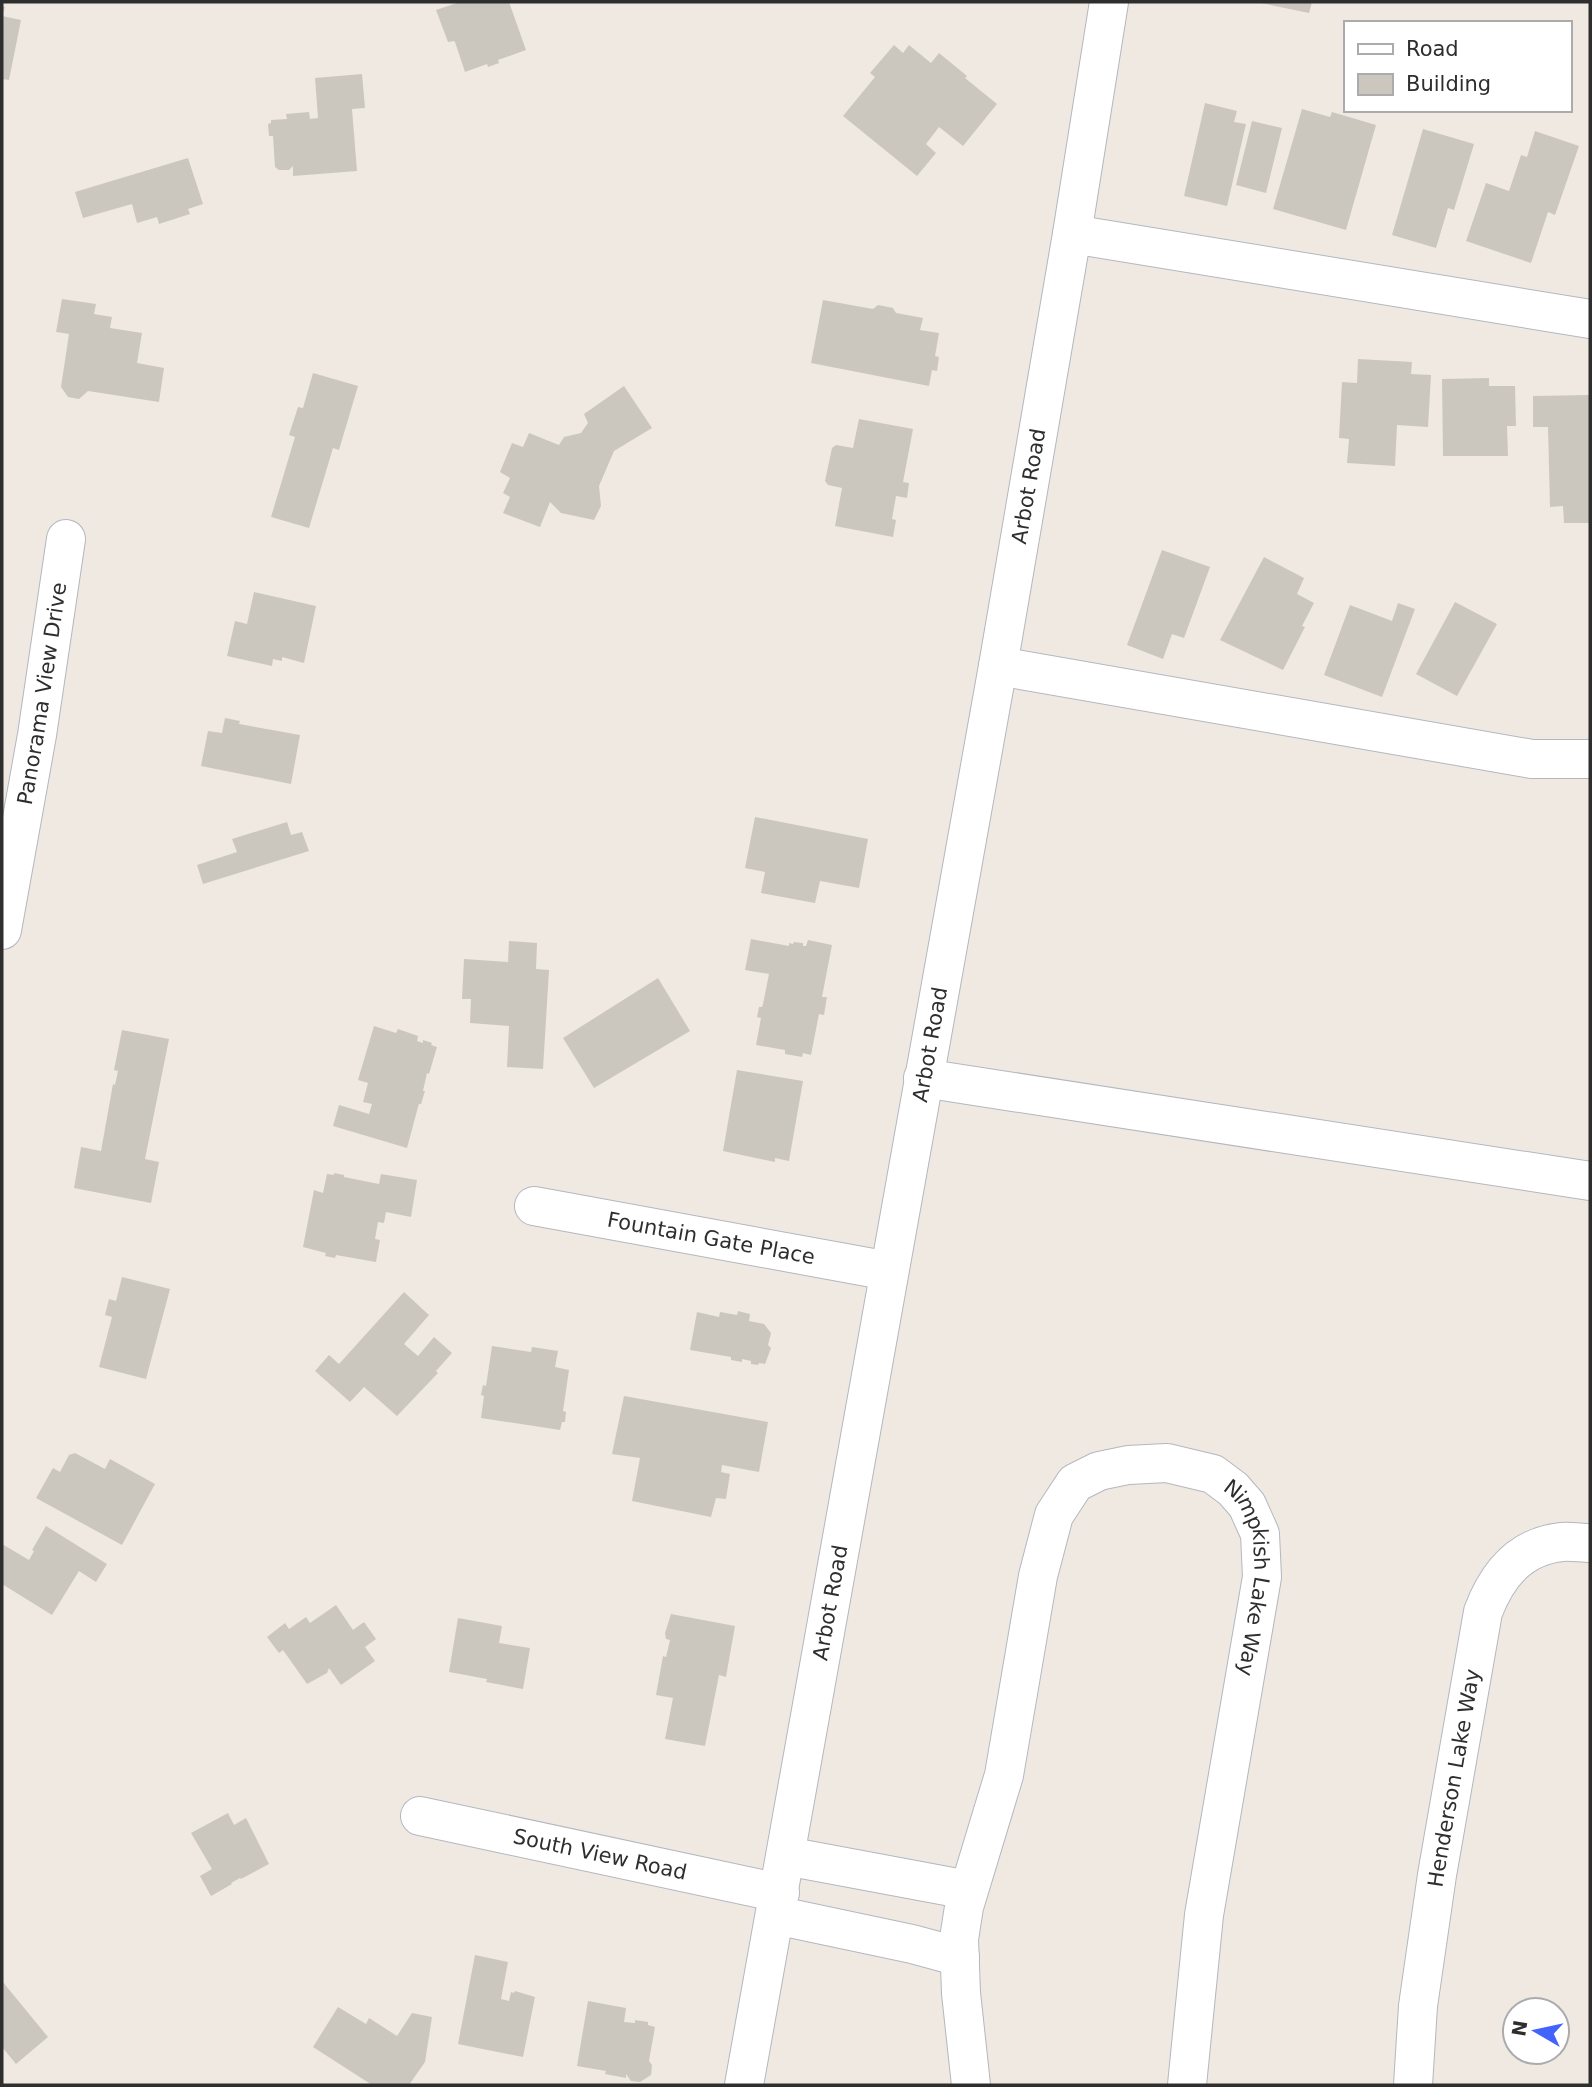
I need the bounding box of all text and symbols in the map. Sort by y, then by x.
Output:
legend [1344,21,1571,112]
text: Road [1406,37,1459,61]
text: Building [1406,72,1491,96]
street label: Arbot Road [1007,427,1050,546]
street label: Panorama View Drive [13,581,71,807]
street label: Arbot Road [908,985,952,1104]
street label: Fountain Gate Place [605,1208,817,1269]
street label: Nimpkish Lake Way [1219,1474,1274,1678]
street label: Arbot Road [808,1543,852,1662]
street label: Henderson Lake Way [1423,1667,1485,1889]
street label: South View Road [511,1824,689,1885]
north arrow [1501,1996,1571,2066]
text: N [1507,2019,1531,2038]

